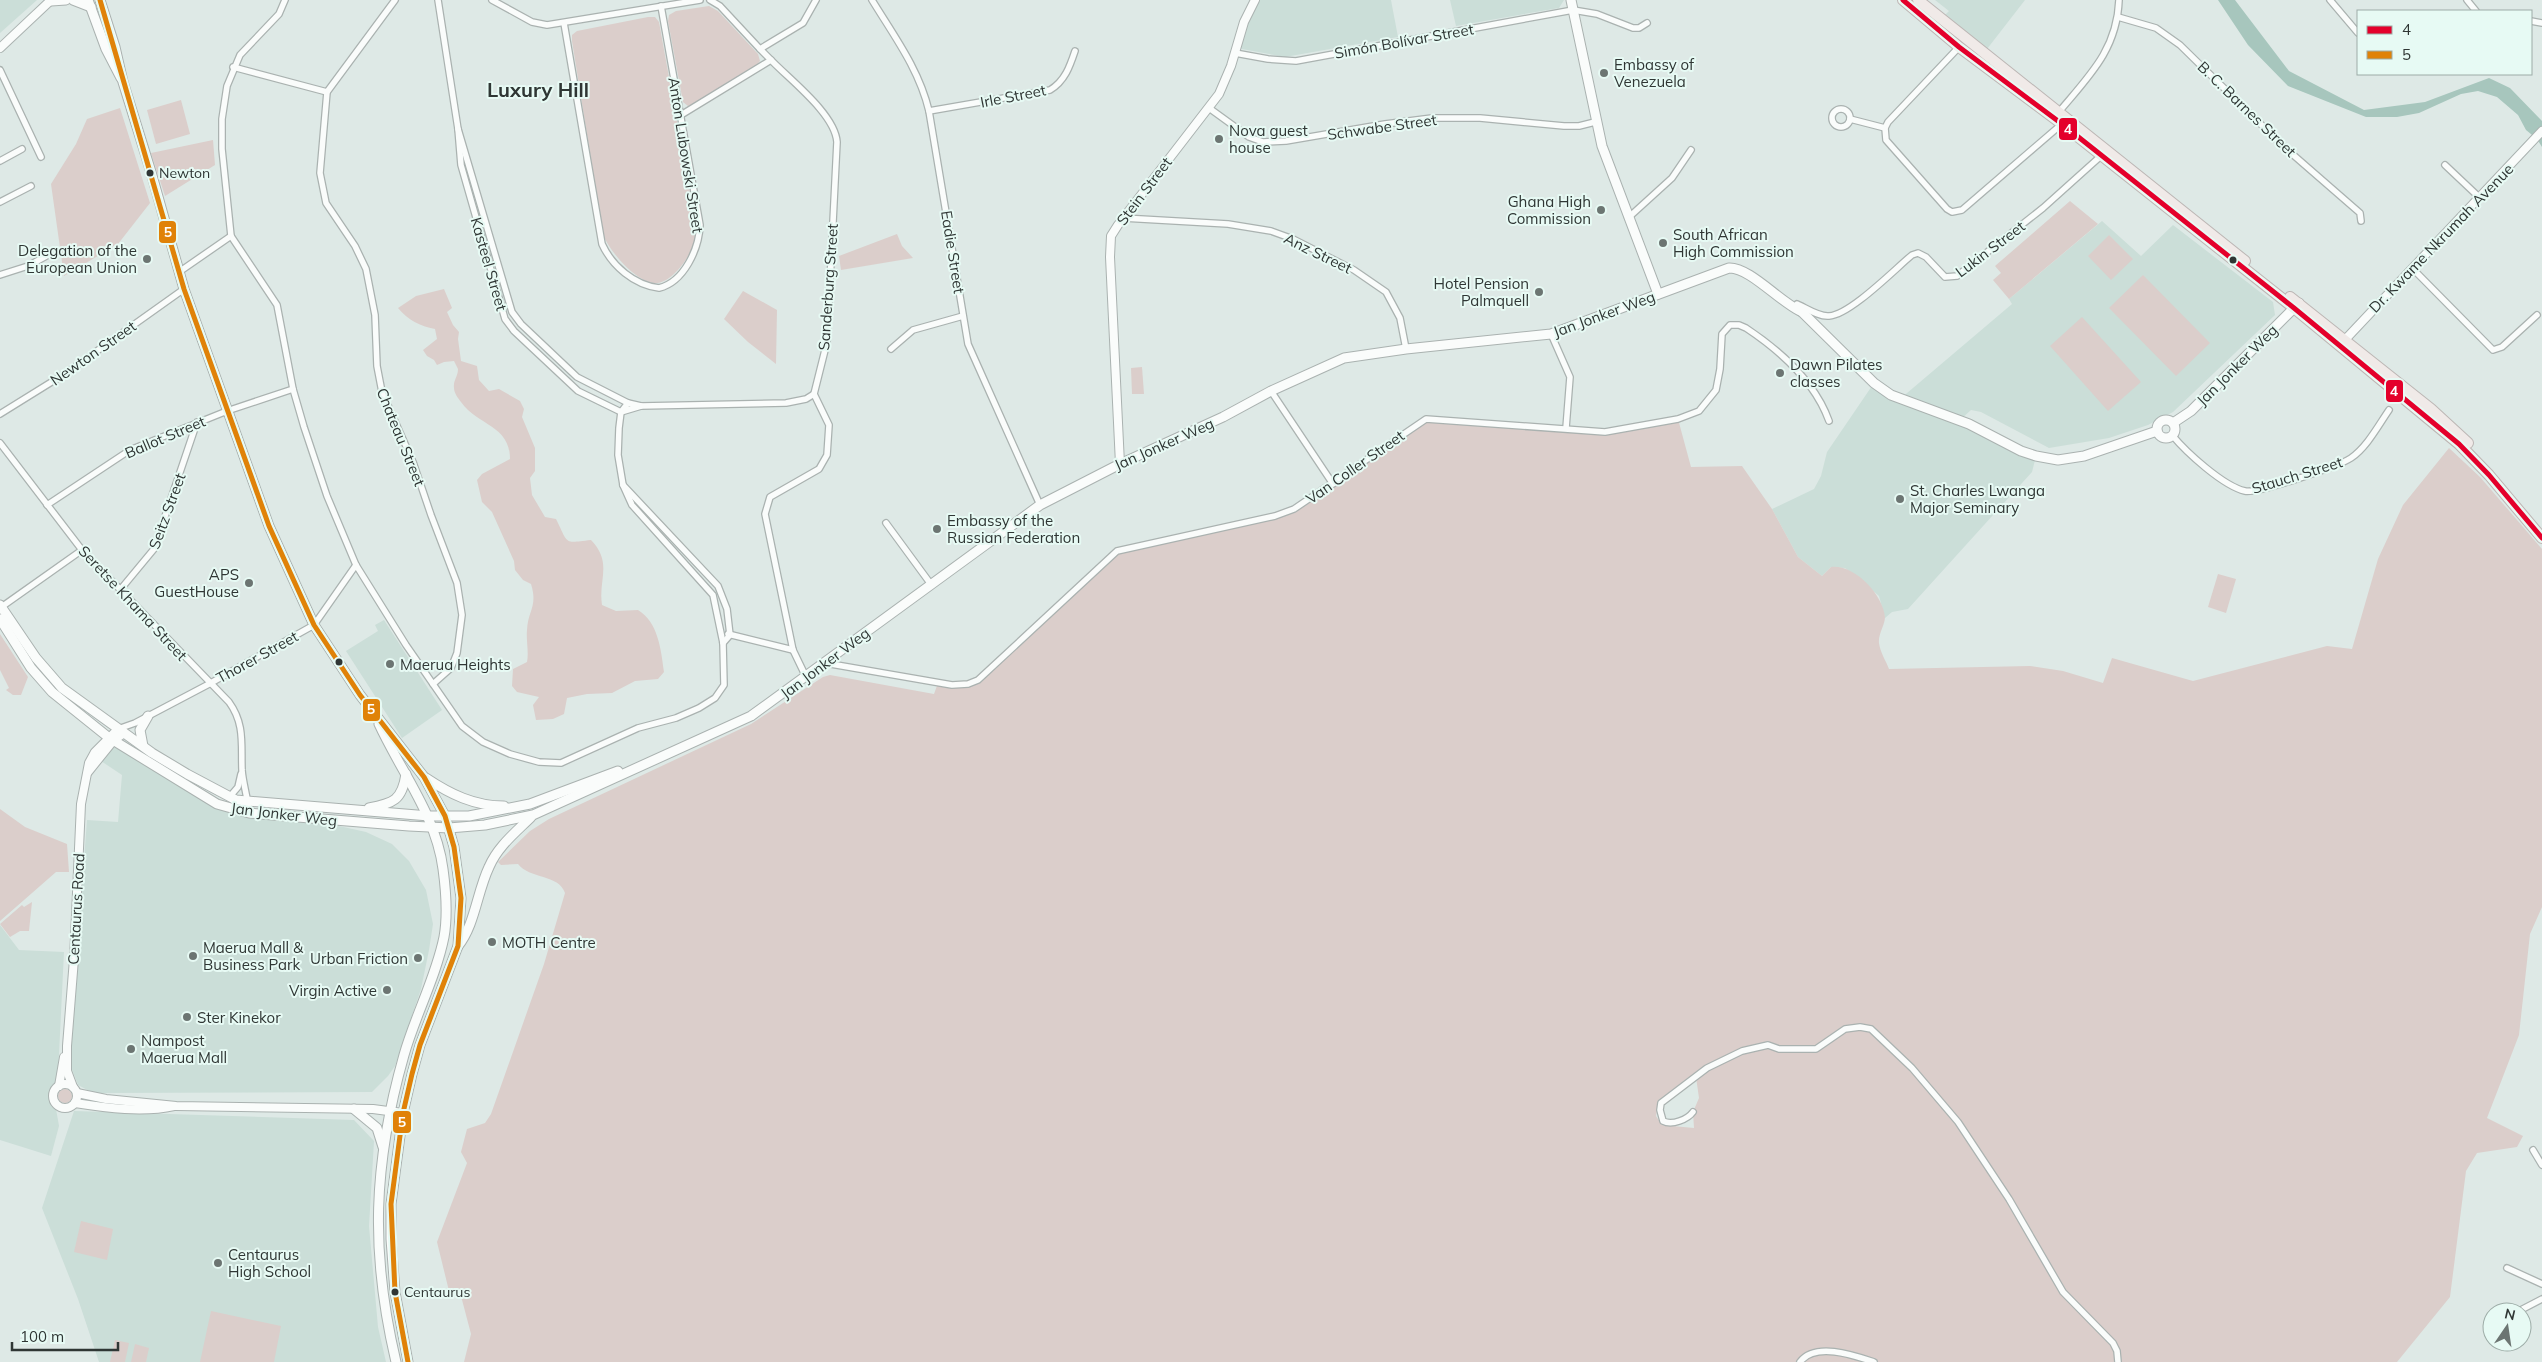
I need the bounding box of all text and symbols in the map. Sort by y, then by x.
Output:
legend [2357,10,2532,75]
street label: Simón Bolívar Street [1333,19,1475,63]
text: 4 [2402,20,2411,39]
text: 5 [2402,45,2411,64]
place label: Embassy of Venezuela [1614,55,1695,91]
street label: B. C. Barnes Street [2194,57,2300,161]
marker: Embassy of Venezuela [1598,67,1610,79]
street label: Anton Lubowski Street [664,76,708,234]
district label: Luxury Hill [487,77,589,102]
street label: Irle Street [979,80,1047,112]
street label: Schwabe Street [1326,110,1438,144]
line badge: 4 [2058,117,2078,141]
text: 4 [2064,120,2073,138]
place label: Nova guest house [1229,121,1308,157]
marker: Nova guest house [1213,133,1225,145]
street label: Stein Street [1112,153,1176,229]
street label: Dr. Kwame Nkrumah Avenue [2365,159,2517,317]
place label: Newton [159,164,210,182]
marker: Newton [145,168,155,178]
place label: Ghana High Commission [1507,192,1591,228]
marker: Ghana High Commission [1595,204,1607,216]
street label: Eadie Street [937,209,969,295]
street label: Kasteel Street [467,215,511,313]
street label: Lukin Street [1951,217,2029,281]
line badge: 5 [158,220,177,244]
text: 5 [164,223,172,241]
street label: Sanderburg Street [814,223,842,351]
place label: South African High Commission [1673,225,1794,261]
street label: Anz Street [1281,228,1355,278]
marker: South African High Commission [1657,237,1669,249]
place label: Delegation of the European Union [18,241,137,277]
marker: Delegation of the European Union [141,253,153,265]
unlabelled marker [2228,255,2238,265]
place label: Hotel Pension Palmquell [1433,274,1529,310]
marker: Hotel Pension Palmquell [1533,286,1545,298]
street label: Jan Jonker Weg [1550,287,1658,341]
street label: Newton Street [46,316,140,390]
street label: Jan Jonker Weg [2192,320,2282,410]
place label: Dawn Pilates classes [1790,355,1883,391]
marker: Dawn Pilates classes [1774,367,1786,379]
line badge: 4 [2385,379,2404,403]
text: 4 [2390,382,2399,400]
street label: Chateau Street [373,385,429,489]
street label: Ballot Street [122,412,208,462]
street label: Jan Jonker Weg [1111,414,1217,474]
street label: Van Coller Street [1302,426,1408,508]
street label: Stauch Street [2249,452,2345,498]
street label: Seitz Street [144,470,190,552]
place label: St. Charles Lwanga Major Seminary [1910,481,2045,517]
marker: St. Charles Lwanga Major Seminary [1894,493,1906,505]
place label: Embassy of the Russian Federation [947,511,1080,547]
marker: Embassy of the Russian Federation [931,523,943,535]
street label: Seretse Khama Street [75,541,191,665]
place label: APS GuestHouse [154,565,239,601]
marker: APS GuestHouse [243,577,255,589]
street label: Jan Jonker Weg [777,623,873,703]
street label: Thorer Street [213,627,301,687]
place label: Maerua Heights [400,655,511,674]
unlabelled marker [334,657,344,667]
marker: Maerua Heights [384,658,396,670]
line badge: 5 [362,698,381,722]
text: 5 [367,700,375,718]
street label: Jan Jonker Weg [230,798,338,830]
street label: Centaurus Road [64,853,88,965]
place label: MOTH Centre [502,933,596,952]
marker: MOTH Centre [486,936,498,948]
place label: Maerua Mall & Business Park [203,938,304,974]
place label: Urban Friction [310,949,408,968]
marker: Maerua Mall & Business Park [187,950,199,962]
marker: Urban Friction [412,952,424,964]
place label: Virgin Active [289,981,377,1000]
marker: Virgin Active [381,984,393,996]
place label: Ster Kinekor [197,1008,281,1027]
marker: Ster Kinekor [181,1011,193,1023]
place label: Nampost Maerua Mall [141,1031,227,1067]
marker: Nampost Maerua Mall [125,1043,137,1055]
line badge: 5 [392,1110,412,1134]
text: 5 [398,1113,406,1131]
place label: Centaurus High School [228,1245,311,1281]
marker: Centaurus High School [212,1257,224,1269]
place label: Centaurus [404,1283,470,1301]
marker: Centaurus [390,1287,400,1297]
north arrow [2482,1302,2532,1352]
text: N [2503,1304,2517,1324]
scale bar [12,1320,119,1352]
text: 100 m [20,1327,64,1346]

